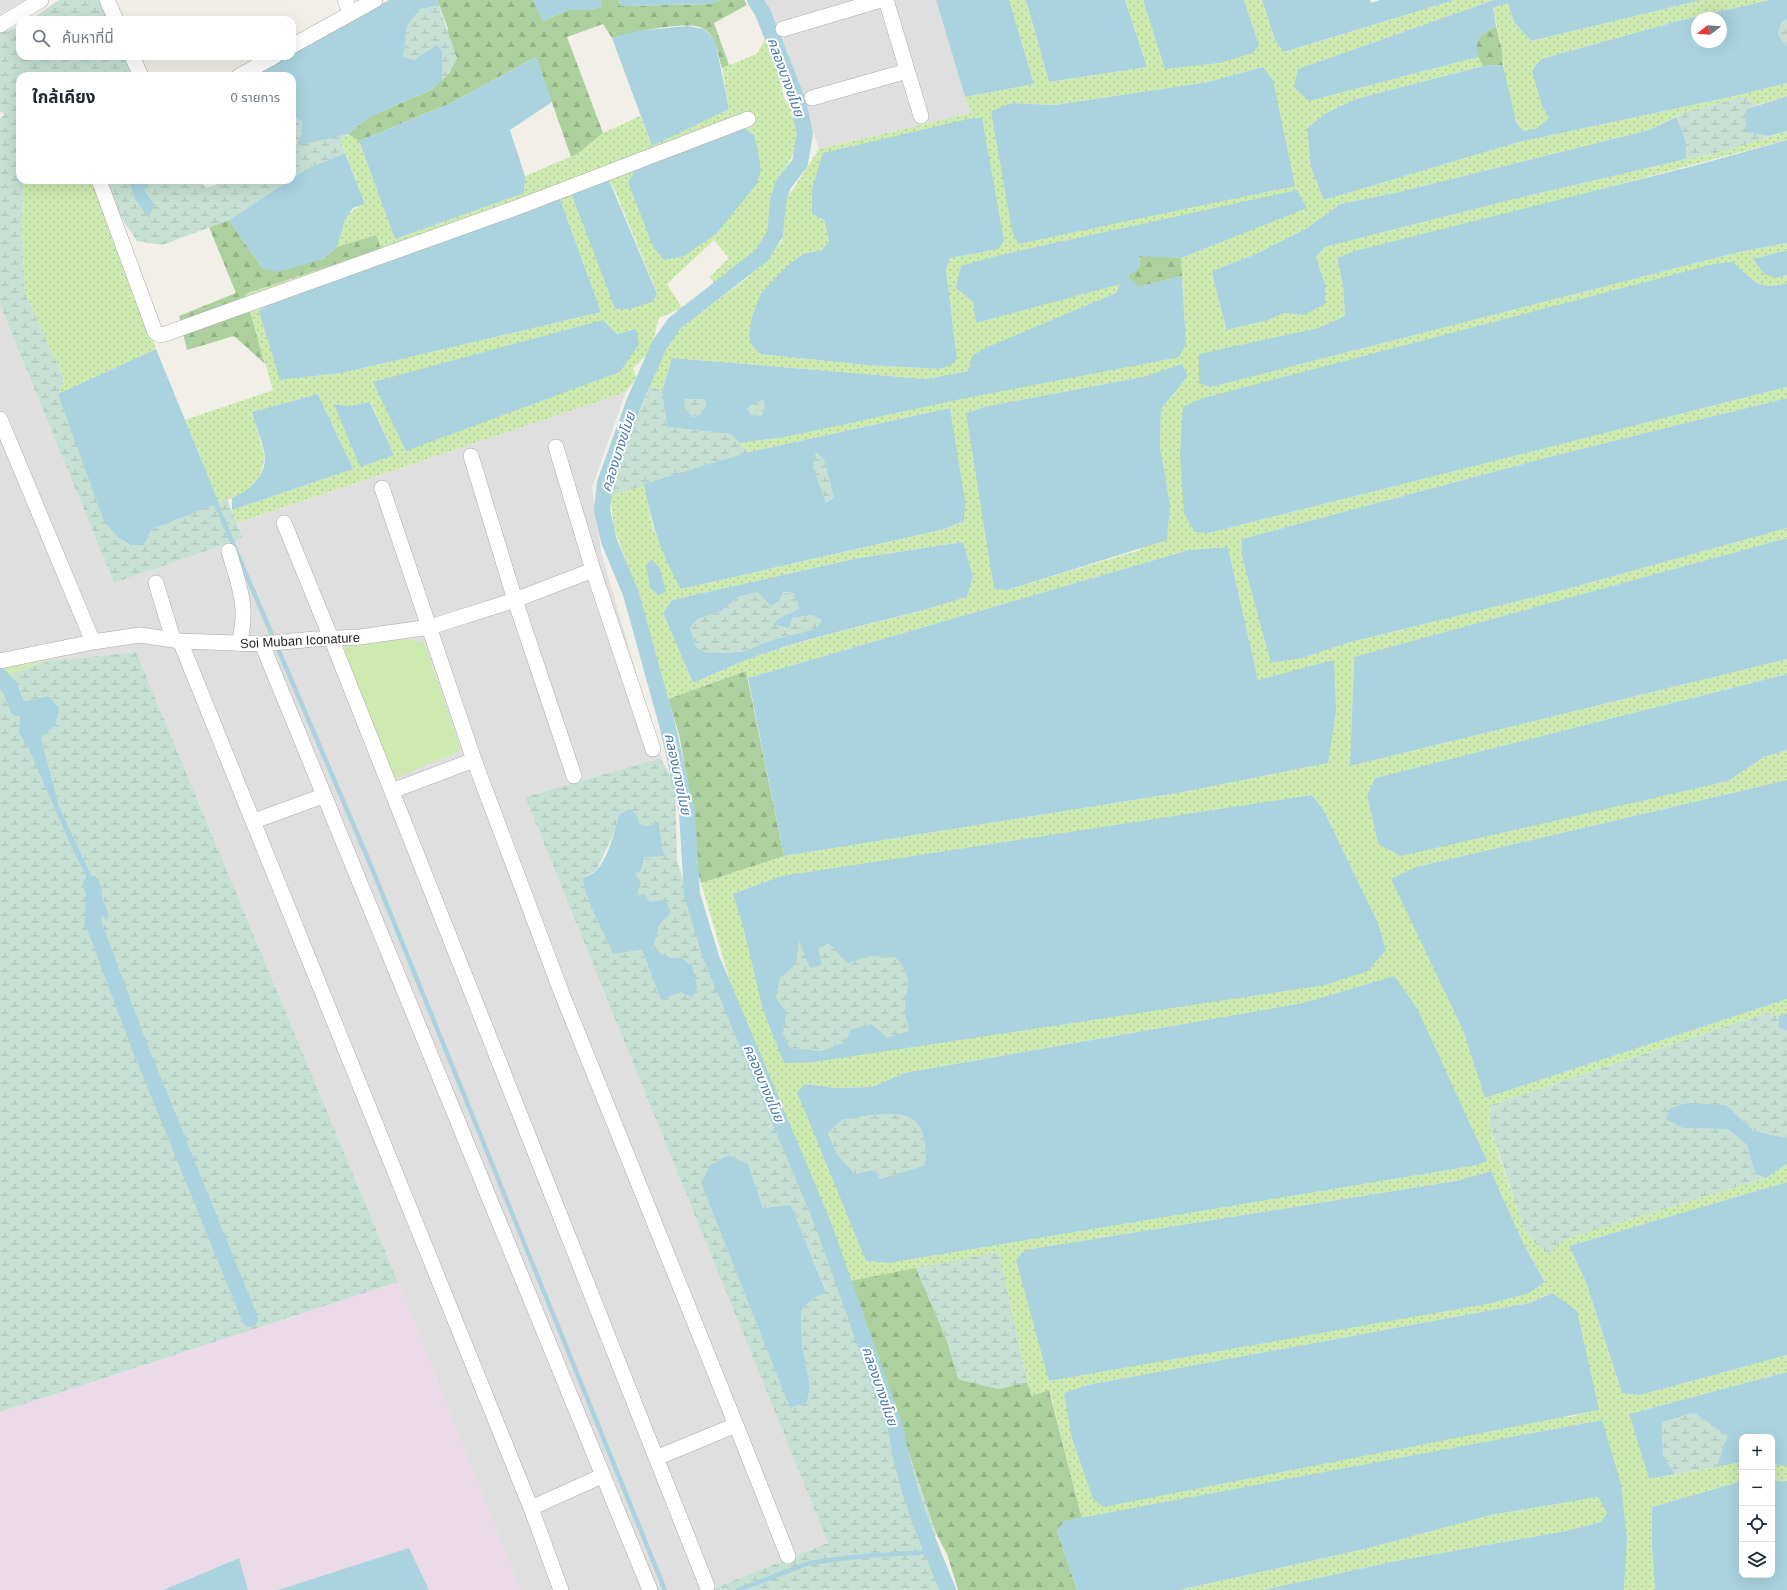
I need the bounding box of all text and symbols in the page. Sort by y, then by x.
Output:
north arrow [1691,12,1727,48]
search box [16,16,296,60]
icon: search [30,27,52,49]
text: ค้นหาที่นี่ [62,29,114,46]
water label: คลองบางขโมย [764,35,808,120]
text: ใกล้เคียง [32,88,95,107]
text: 0 รายการ [230,90,280,105]
water label: คลองบางขโมย [598,409,639,494]
street label: Soi Muban Iconature [240,630,360,651]
water label: คลองบางขโมย [662,732,695,818]
water label: คลองบางขโมย [740,1042,788,1126]
water label: คลองบางขโมย [859,1344,902,1429]
map controls [1739,1434,1775,1578]
button: + [1739,1434,1775,1470]
button: − [1739,1470,1775,1506]
button: locate [1739,1506,1775,1542]
button: layers [1739,1542,1775,1578]

